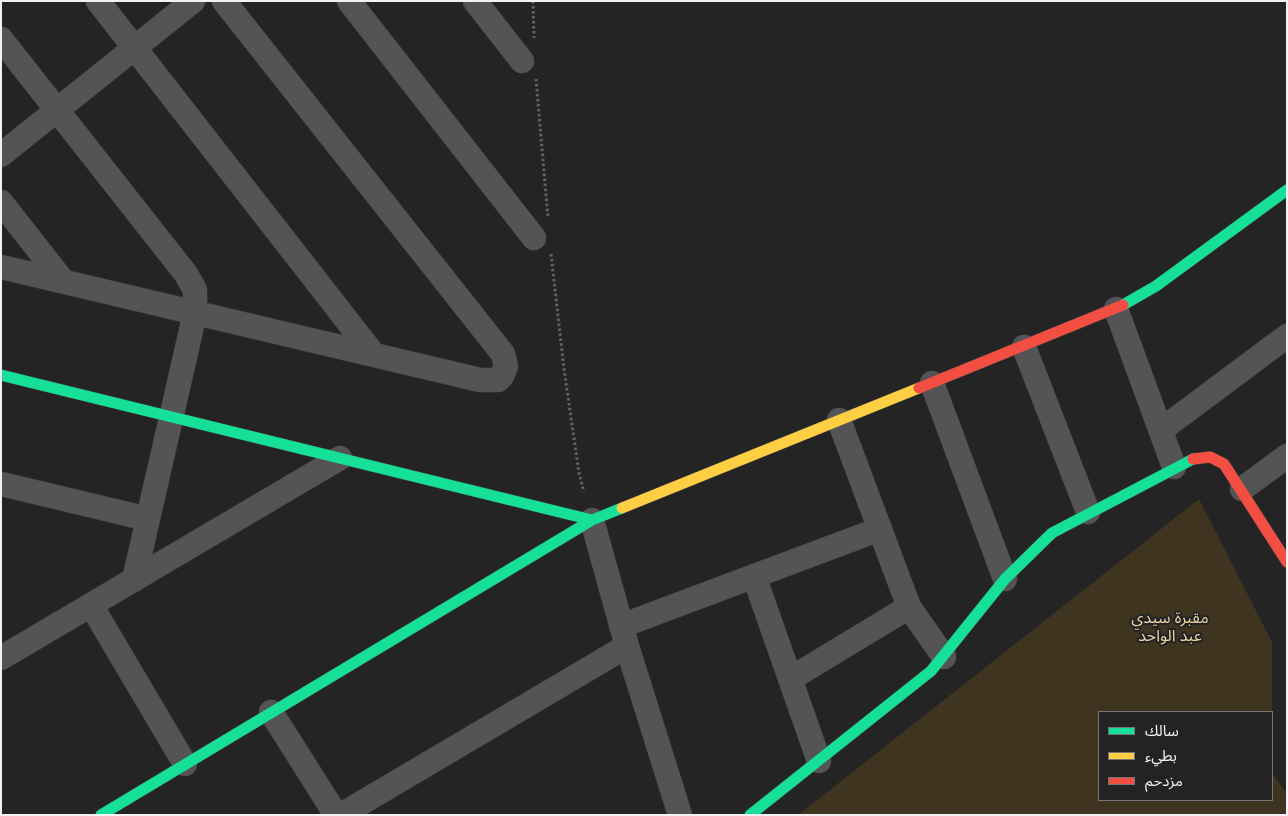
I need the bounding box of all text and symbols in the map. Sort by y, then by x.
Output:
park label: مقبرة سيدي عبد الواحد [1131,609,1209,647]
legend [1098,711,1273,801]
text: سالك [1145,722,1179,740]
text: بطيء [1145,747,1177,765]
text: مزدحم [1145,772,1183,790]

